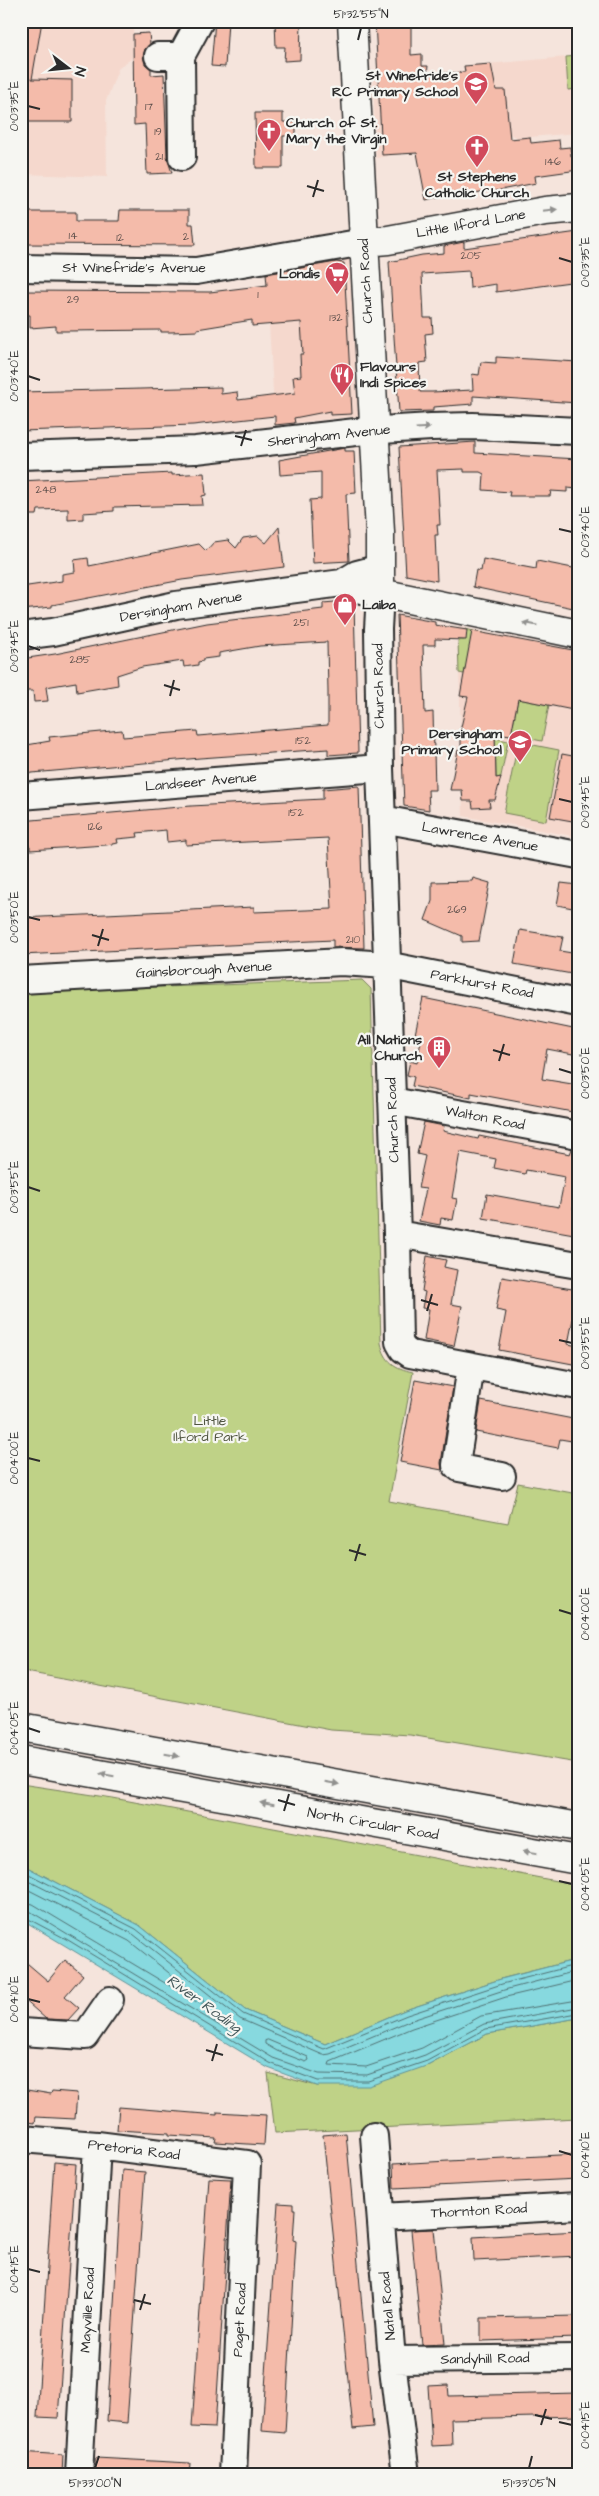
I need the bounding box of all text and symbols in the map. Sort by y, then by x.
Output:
text: 51°32'55"N [334,6,389,23]
north arrow [42,42,92,92]
text: N [69,64,90,78]
place label: St Winefride's RC Primary School [332,66,459,102]
school or university icon: St Winefride's RC Primary School [463,71,489,105]
text: 0°03'35"E [6,81,23,131]
house number: 17 [145,99,153,114]
place label: Church of St. Mary the Virgin [286,113,386,150]
church icon: Church of St. Mary the Virgin [256,118,282,152]
house number: 19 [154,124,162,139]
church icon: St Stephens Catholic Church [464,134,490,168]
house number: 21 [155,149,163,164]
house number: 146 [545,154,561,169]
place label: St Stephens Catholic Church [425,167,530,203]
street label: Little Ilford Lane [415,204,528,243]
one-way arrow [542,206,558,214]
house number: 14 [69,228,78,243]
house number: 2 [183,229,190,244]
house number: 12 [116,230,125,245]
text: 0°03'35"E [577,237,594,287]
street label: Church Road [354,238,378,324]
house number: 205 [460,248,482,263]
street label: St Winefride's Avenue [62,258,206,278]
supermarket icon: Londis [324,261,350,295]
place label: Londis [279,264,320,284]
house number: 1 [257,287,259,302]
house number: 29 [67,292,79,307]
house number: 132 [329,310,343,325]
text: 0°03'40"E [6,350,23,402]
place label: Flavours Indi Spices [360,357,426,393]
restaurant icon: Flavours Indi Spices [329,362,355,396]
street label: Sheringham Avenue [266,420,392,452]
one-way arrow [416,423,432,431]
house number: 248 [36,482,56,497]
text: 0°03'40"E [577,506,594,558]
street label: Dersingham Avenue [118,586,244,628]
shop icon: Laiba [332,592,358,626]
place label: Laiba [362,595,397,615]
house number: 251 [293,615,309,630]
text: 0°03'45"E [6,620,23,672]
one-way arrow [522,620,538,628]
street label: Church Road [368,643,390,729]
house number: 285 [69,652,91,667]
place label: Dersingham Primary School [401,724,503,760]
school or university icon: Dersingham Primary School [507,729,533,763]
house number: 152 [295,733,311,748]
street label: Landseer Avenue [144,767,258,797]
text: 0°03'45"E [577,776,594,828]
house number: 152 [288,805,304,820]
street label: Lawrence Avenue [420,817,540,857]
house number: 126 [88,819,102,834]
text: 0°03'50"E [6,891,23,943]
house number: 269 [447,902,467,917]
house number: 210 [346,932,360,947]
street label: Gainsborough Avenue [135,956,273,984]
street label: Parkhurst Road [429,964,535,1004]
place label: All Nations Church [357,1030,423,1066]
building icon: All Nations Church [426,1035,452,1069]
text: 0°03'50"E [577,1047,594,1099]
street label: Church Road [382,1077,404,1163]
street label: Walton Road [443,1100,527,1136]
text: 0°03'55"E [6,1161,23,1213]
text: 0°03'55"E [577,1317,594,1369]
park label: Little Ilford Park [173,1411,247,1447]
text: 0°04'00"E [6,1432,23,1484]
text: 0°04'00"E [577,1588,594,1640]
text: 0°04'05"E [6,1701,23,1755]
one-way arrow [165,1751,181,1759]
one-way arrow [98,1771,114,1779]
one-way arrow [325,1780,341,1788]
one-way arrow [258,1800,274,1808]
street label: North Circular Road [306,1803,440,1845]
one-way arrow [521,1847,537,1855]
text: 0°04'05"E [577,1857,594,1911]
water label: River Roding [162,1970,247,2040]
text: 0°04'10"E [6,1976,23,2022]
text: 0°04'10"E [577,2132,594,2178]
street label: Pretoria Road [87,2134,181,2166]
street label: Thornton Road [430,2198,528,2224]
text: 0°04'15"E [6,2245,23,2293]
street label: Mayville Road [76,2267,100,2353]
street label: Natal Road [375,2271,401,2341]
street label: Paget Road [228,2282,252,2358]
street label: Sandyhill Road [440,2348,530,2370]
text: 0°04'15"E [577,2401,594,2449]
text: 51°33'00"N [69,2475,122,2492]
text: 51°33'05"N [502,2475,556,2492]

